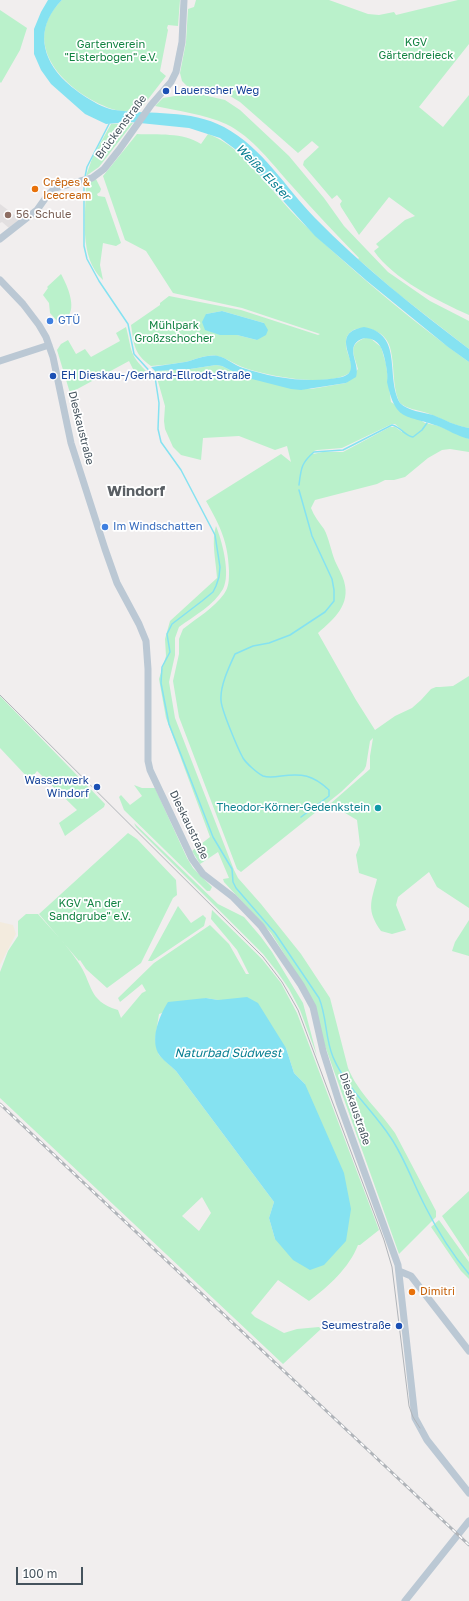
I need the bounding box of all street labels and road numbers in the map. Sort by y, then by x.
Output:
street label: Brückenstraße [93,92,149,162]
street label: Dieskaustraße [65,390,97,466]
street label: Dieskaustraße [167,788,211,862]
street label: Dieskaustraße [337,1071,373,1147]

